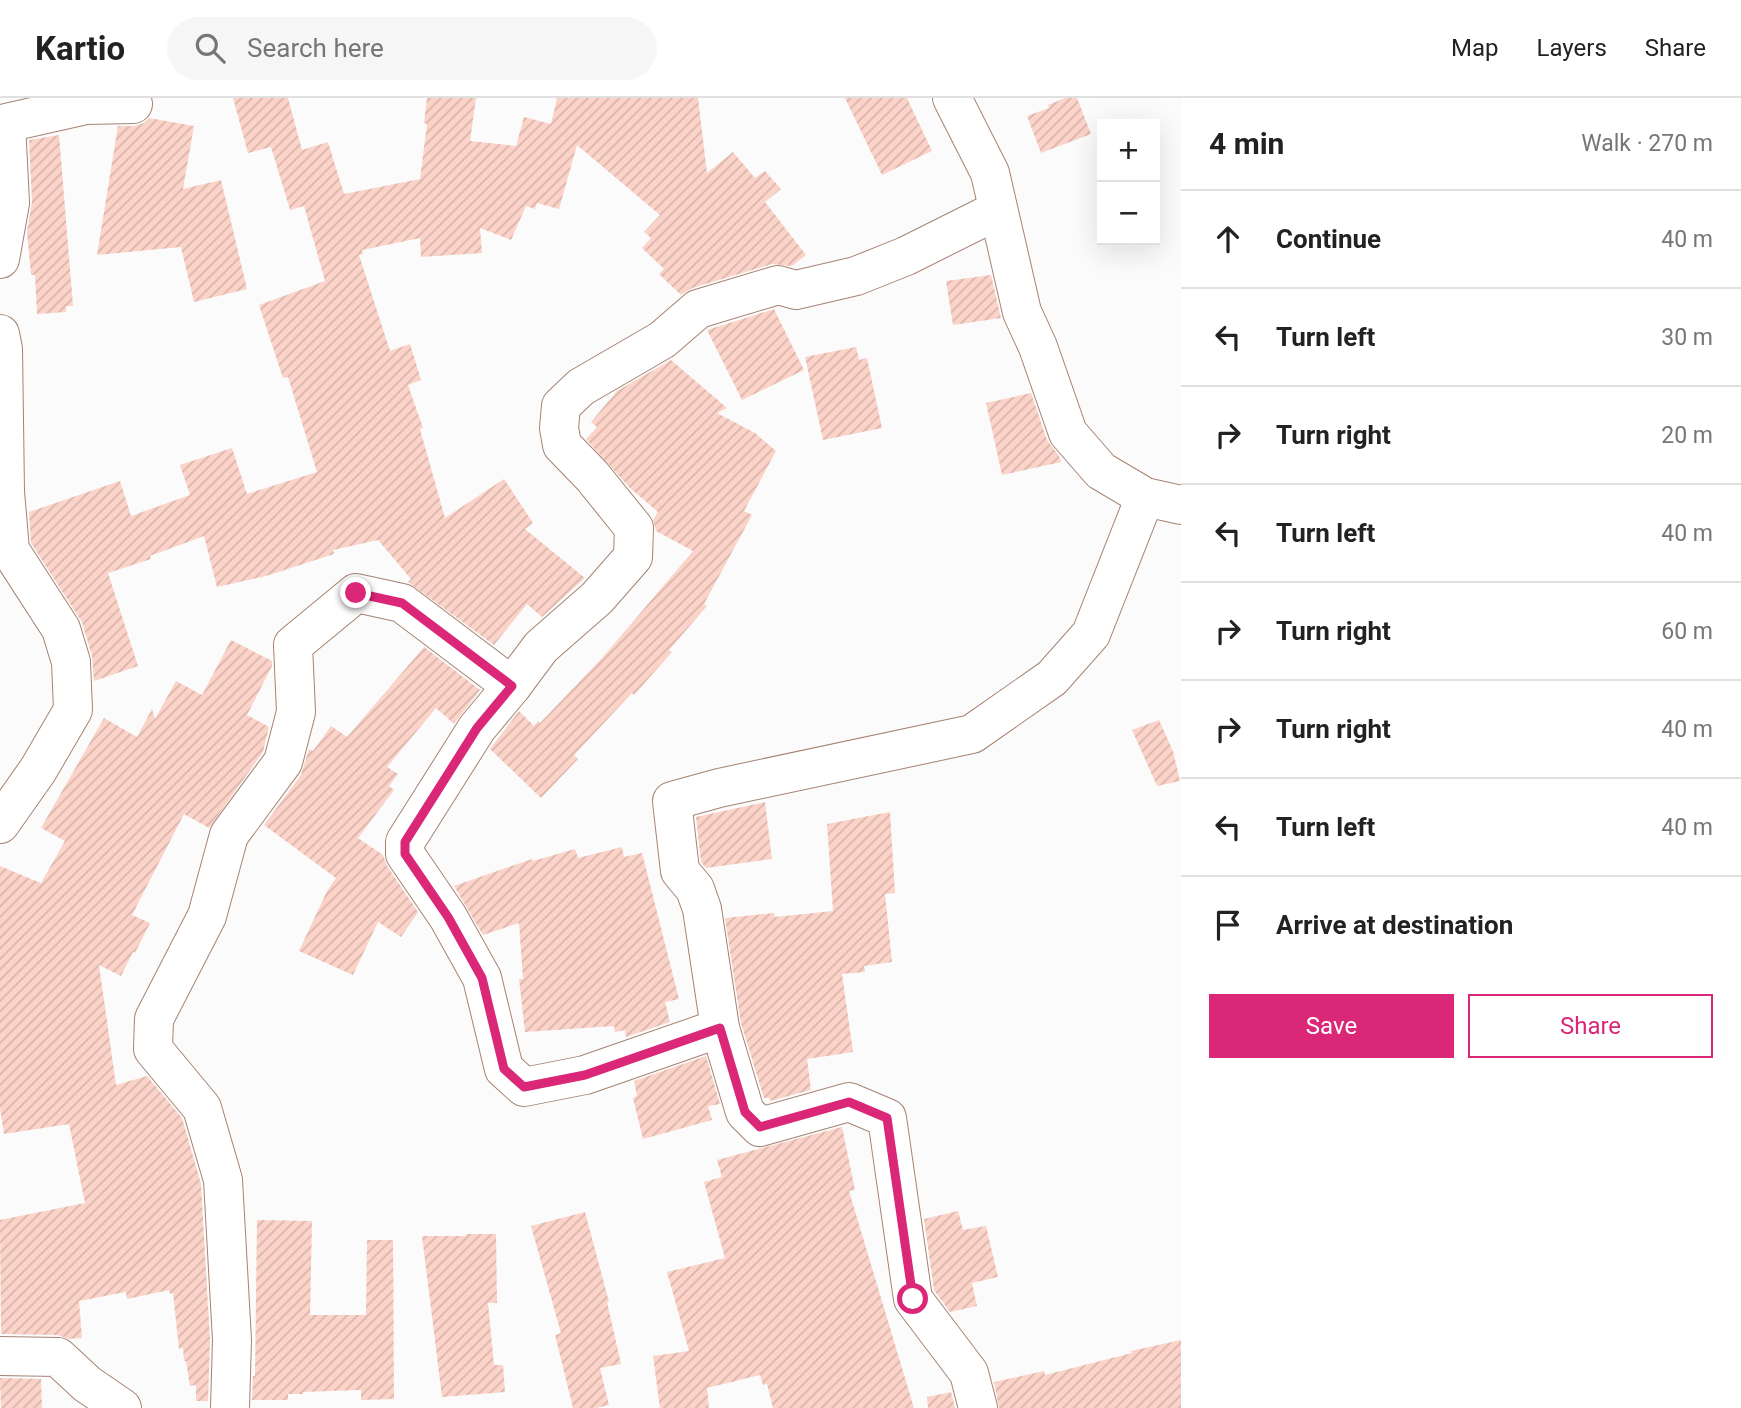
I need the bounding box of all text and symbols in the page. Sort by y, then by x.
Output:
search box [167,17,657,80]
text: Kartio [35,29,125,68]
icon: search [191,29,229,67]
text: Search here [247,33,384,63]
text: Map [1451,34,1499,62]
text: Layers [1537,34,1607,62]
text: Share [1645,34,1706,62]
map controls [1097,119,1160,245]
button: + [1097,119,1160,182]
text: 4 min [1209,126,1284,161]
text: Walk · 270 m [1581,130,1713,157]
button: − [1097,182,1160,245]
icon: ahead [1209,220,1247,258]
text: Continue [1276,224,1381,254]
text: 40 m [1661,226,1713,253]
icon: left [1209,318,1247,356]
text: Turn left [1276,322,1375,352]
text: 30 m [1661,324,1713,351]
icon: right [1209,416,1247,454]
text: Turn right [1276,420,1391,450]
text: 20 m [1661,422,1713,449]
icon: left [1209,514,1247,552]
text: Turn left [1276,518,1375,548]
text: 40 m [1661,520,1713,547]
route end [340,577,371,608]
icon: right [1209,612,1247,650]
text: Turn right [1276,616,1391,646]
text: 60 m [1661,618,1713,645]
icon: right [1209,710,1247,748]
text: Turn right [1276,714,1391,744]
text: 40 m [1661,716,1713,743]
icon: left [1209,808,1247,846]
text: Turn left [1276,812,1375,842]
text: 40 m [1661,814,1713,841]
icon: arrive [1209,906,1247,944]
text: Arrive at destination [1276,910,1513,940]
button: Save [1209,994,1454,1058]
button: Share [1468,994,1713,1058]
route start [897,1283,928,1314]

